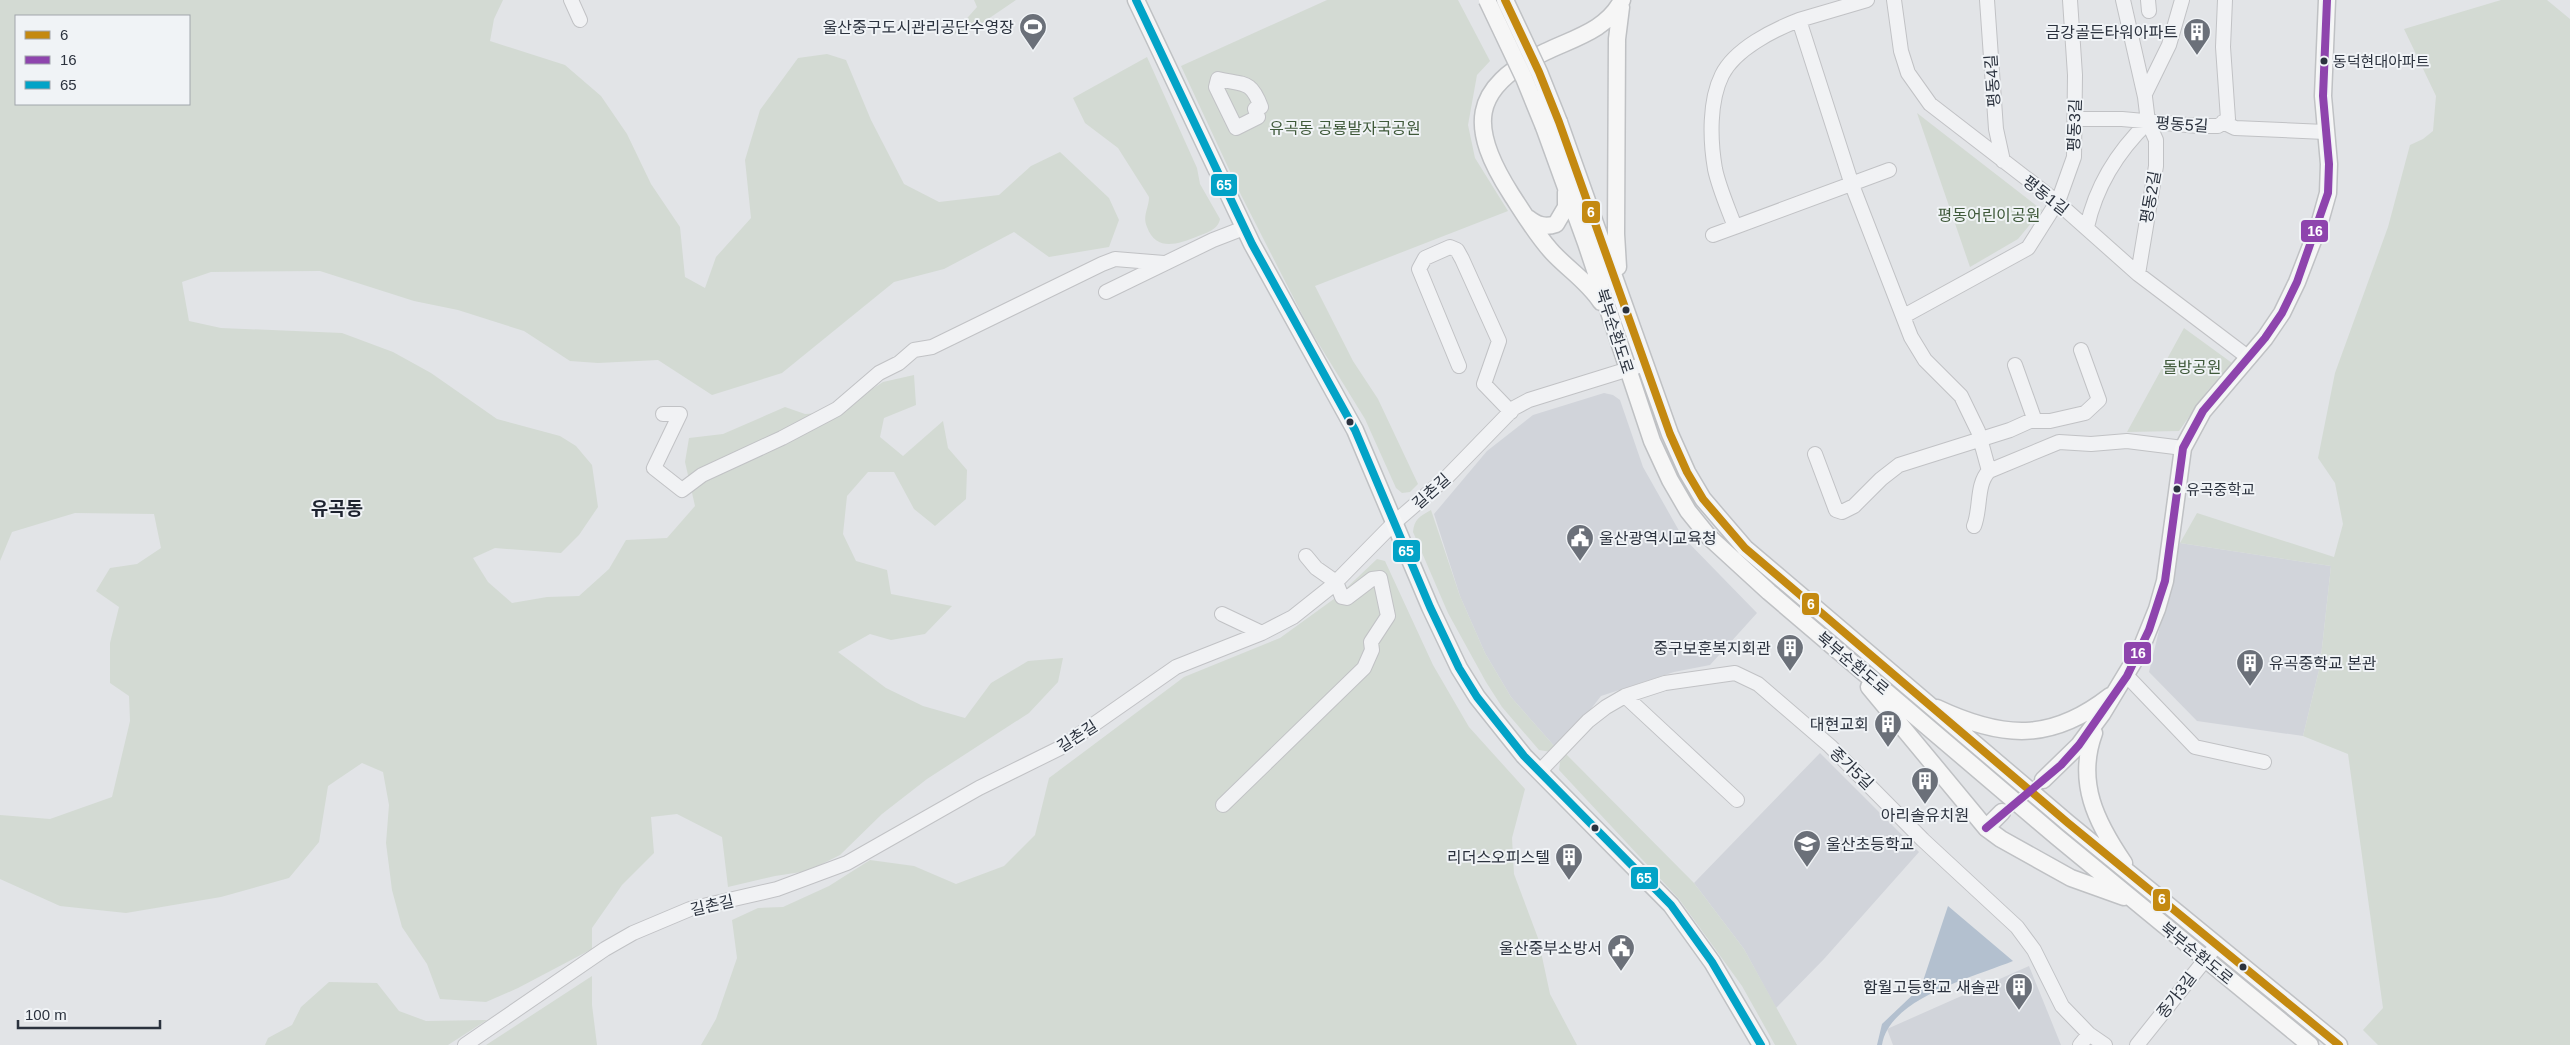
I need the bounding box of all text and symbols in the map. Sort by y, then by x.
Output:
sports icon: 울산중구도시관리공단수영장 [1018,12,1048,51]
legend [15,15,190,105]
building icon: 금강골든타워아파트 [2182,17,2212,56]
place label: 울산중구도시관리공단수영장 [823,19,1014,36]
place label: 금강골든타워아파트 [2046,24,2178,41]
text: 6 [60,26,68,43]
text: 16 [60,51,77,68]
place label: 동덕현대아파트 [2333,53,2430,70]
street label: 평동4길 [1982,54,2003,108]
marker: 동덕현대아파트 [2319,56,2329,66]
text: 65 [60,76,77,93]
street label: 평동3길 [2065,98,2084,152]
street label: 평동5길 [2155,114,2209,135]
park label: 유곡동 공룡발자국공원 [1269,120,1421,137]
street label: 평동2길 [2138,169,2163,225]
street label: 평동1길 [2020,172,2072,218]
line badge: 65 [1210,173,1238,197]
text: 65 [1216,177,1232,193]
line badge: 6 [1581,200,1601,224]
text: 6 [1587,204,1595,220]
park label: 평동어린이공원 [1937,207,2041,224]
line badge: 16 [2300,219,2329,243]
text: 16 [2307,223,2323,239]
street label: 북부순환도로 [1593,287,1636,376]
unlabelled marker [1621,305,1631,315]
park label: 돌방공원 [2163,359,2221,376]
unlabelled marker [1345,417,1355,427]
street label: 길촌길 [1409,470,1453,512]
place label: 유곡중학교 [2186,481,2255,498]
marker: 유곡중학교 [2172,484,2182,494]
district label: 유곡동 [311,498,363,519]
public building icon: 울산광역시교육청 [1565,523,1595,562]
place label: 울산광역시교육청 [1599,530,1717,547]
line badge: 65 [1392,539,1421,563]
text: 65 [1398,543,1414,559]
line badge: 6 [1801,592,1820,616]
text: 6 [1807,596,1815,612]
street label: 북부순환도로 [1813,628,1892,698]
building icon: 중구보훈복지회관 [1775,633,1805,672]
place label: 중구보훈복지회관 [1653,640,1771,657]
line badge: 16 [2123,641,2152,665]
text: 16 [2130,645,2146,661]
building icon: 유곡중학교 본관 [2235,648,2265,687]
place label: 유곡중학교 본관 [2269,655,2377,672]
building icon: 대현교회 [1873,709,1903,748]
place label: 대현교회 [1810,716,1869,733]
street label: 길촌길 [1054,717,1100,756]
street label: 종가5길 [1827,744,1877,793]
building icon: 아리솔유치원 [1910,766,1940,805]
place label: 아리솔유치원 [1881,807,1969,824]
unlabelled marker [1590,823,1600,833]
school or university icon: 울산초등학교 [1792,829,1822,868]
place label: 울산초등학교 [1826,836,1914,853]
building icon: 리더스오피스텔 [1554,842,1584,881]
place label: 리더스오피스텔 [1447,849,1550,866]
line badge: 65 [1630,866,1659,890]
text: 65 [1636,870,1652,886]
line badge: 6 [2152,888,2171,912]
text: 6 [2158,891,2166,907]
street label: 길촌길 [689,892,736,919]
street label: 북부순환도로 [2157,919,2237,988]
public building icon: 울산중부소방서 [1606,933,1636,972]
place label: 울산중부소방서 [1499,940,1602,957]
unlabelled marker [2238,962,2248,972]
street label: 종가3길 [2153,969,2199,1021]
building icon: 함월고등학교 새솔관 [2004,972,2034,1011]
place label: 함월고등학교 새솔관 [1863,979,2000,996]
scale bar [18,998,160,1030]
text: 100 m [25,1006,67,1023]

